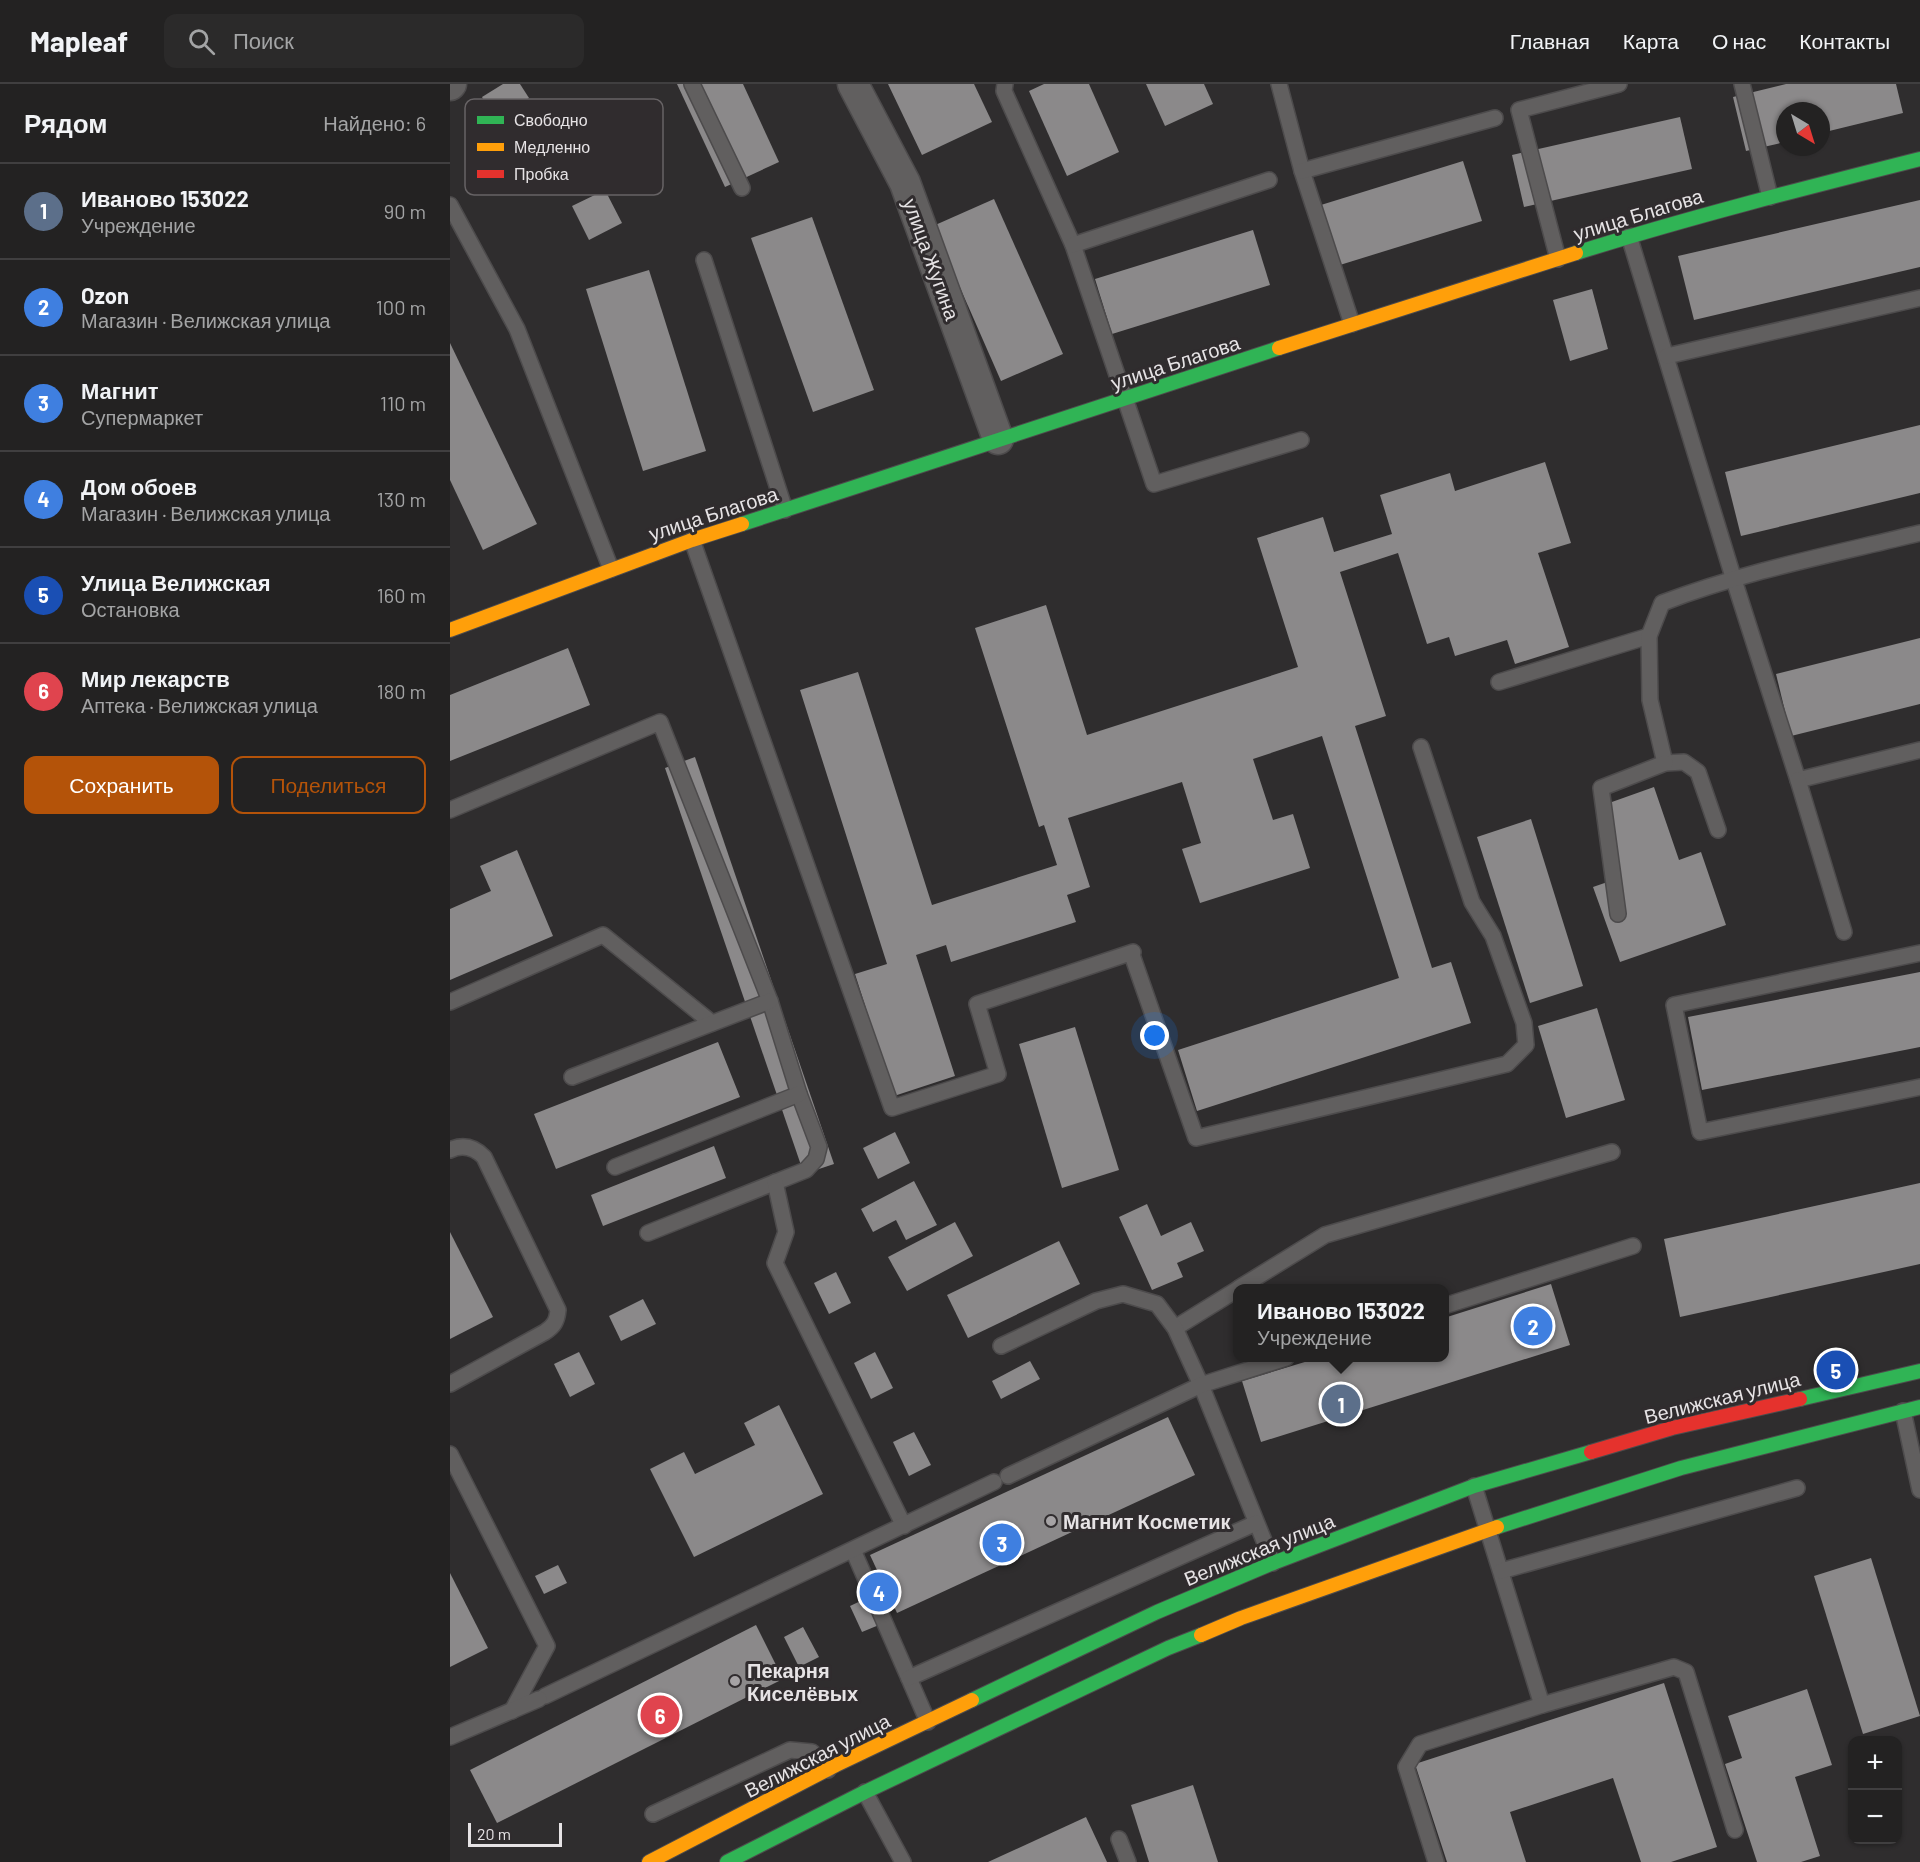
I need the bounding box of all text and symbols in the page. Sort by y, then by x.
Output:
search box [164,14,584,68]
text: Mapleaf [30,24,128,58]
icon: search [185,25,218,58]
text: Поиск [233,27,294,53]
text: Главная [1510,28,1590,53]
text: Карта [1623,28,1679,53]
text: О нас [1712,28,1766,53]
text: Контакты [1799,28,1890,53]
legend [465,99,663,195]
north arrow [1776,102,1830,156]
text: Рядом [24,107,107,138]
text: Свободно [514,110,588,129]
text: Найдено: 6 [323,111,426,135]
text: Медленно [514,137,590,156]
text: Пробка [514,164,569,183]
street label: улица Благова [1570,183,1706,245]
text: Иваново 153022 [81,185,249,211]
street label: улица Жугина [899,195,965,324]
text: 1 [40,199,47,223]
text: 90 m [384,199,426,223]
text: Учреждение [81,213,196,237]
text: Ozon [81,282,129,308]
text: 2 [38,295,49,319]
text: 100 m [376,295,426,319]
text: Магазин · Велижская улица [81,308,331,332]
street label: улица Благова [1107,330,1243,394]
text: Магнит [81,377,159,403]
text: 3 [38,391,49,415]
text: 110 m [380,391,426,415]
text: Супермаркет [81,405,203,429]
text: Дом обоев [81,473,197,499]
street label: улица Благова [645,481,781,545]
text: 4 [37,487,50,511]
text: 130 m [377,487,426,511]
text: Магазин · Велижская улица [81,501,331,525]
text: Улица Велижская [81,569,270,595]
text: 5 [38,583,49,607]
text: 160 m [377,583,426,607]
text: Остановка [81,597,180,621]
text: Мир лекарств [81,665,230,691]
text: 6 [38,679,49,703]
text: 180 m [377,679,426,703]
text: Аптека · Велижская улица [81,693,318,717]
button: Сохранить [24,756,219,814]
button: Поделиться [231,756,426,814]
your location [1140,1021,1169,1050]
popup [1233,1284,1449,1362]
text: Иваново 153022 [1257,1297,1425,1323]
pin: 2 [1514,1304,1552,1348]
text: Учреждение [1257,1325,1372,1349]
pin: 5 [1816,1348,1856,1392]
street label: Велижская улица [1641,1366,1803,1428]
pin: 1 [1322,1382,1360,1426]
street label: Велижская улица [1180,1508,1339,1590]
place label: Магнит Косметик [1063,1509,1232,1533]
marker: Магнит Косметик [1044,1514,1058,1528]
pin: 3 [982,1520,1022,1566]
pin: 4 [860,1570,898,1614]
place label: Пекарня Киселёвых [747,1658,858,1705]
marker: Пекарня Киселёвых [728,1674,742,1688]
pin: 6 [640,1692,680,1738]
street label: Велижская улица [740,1708,895,1802]
map controls [1848,1736,1902,1844]
button: + [1848,1736,1902,1790]
button: − [1848,1790,1902,1844]
scale bar [468,1820,562,1848]
text: 20 m [477,1824,511,1843]

